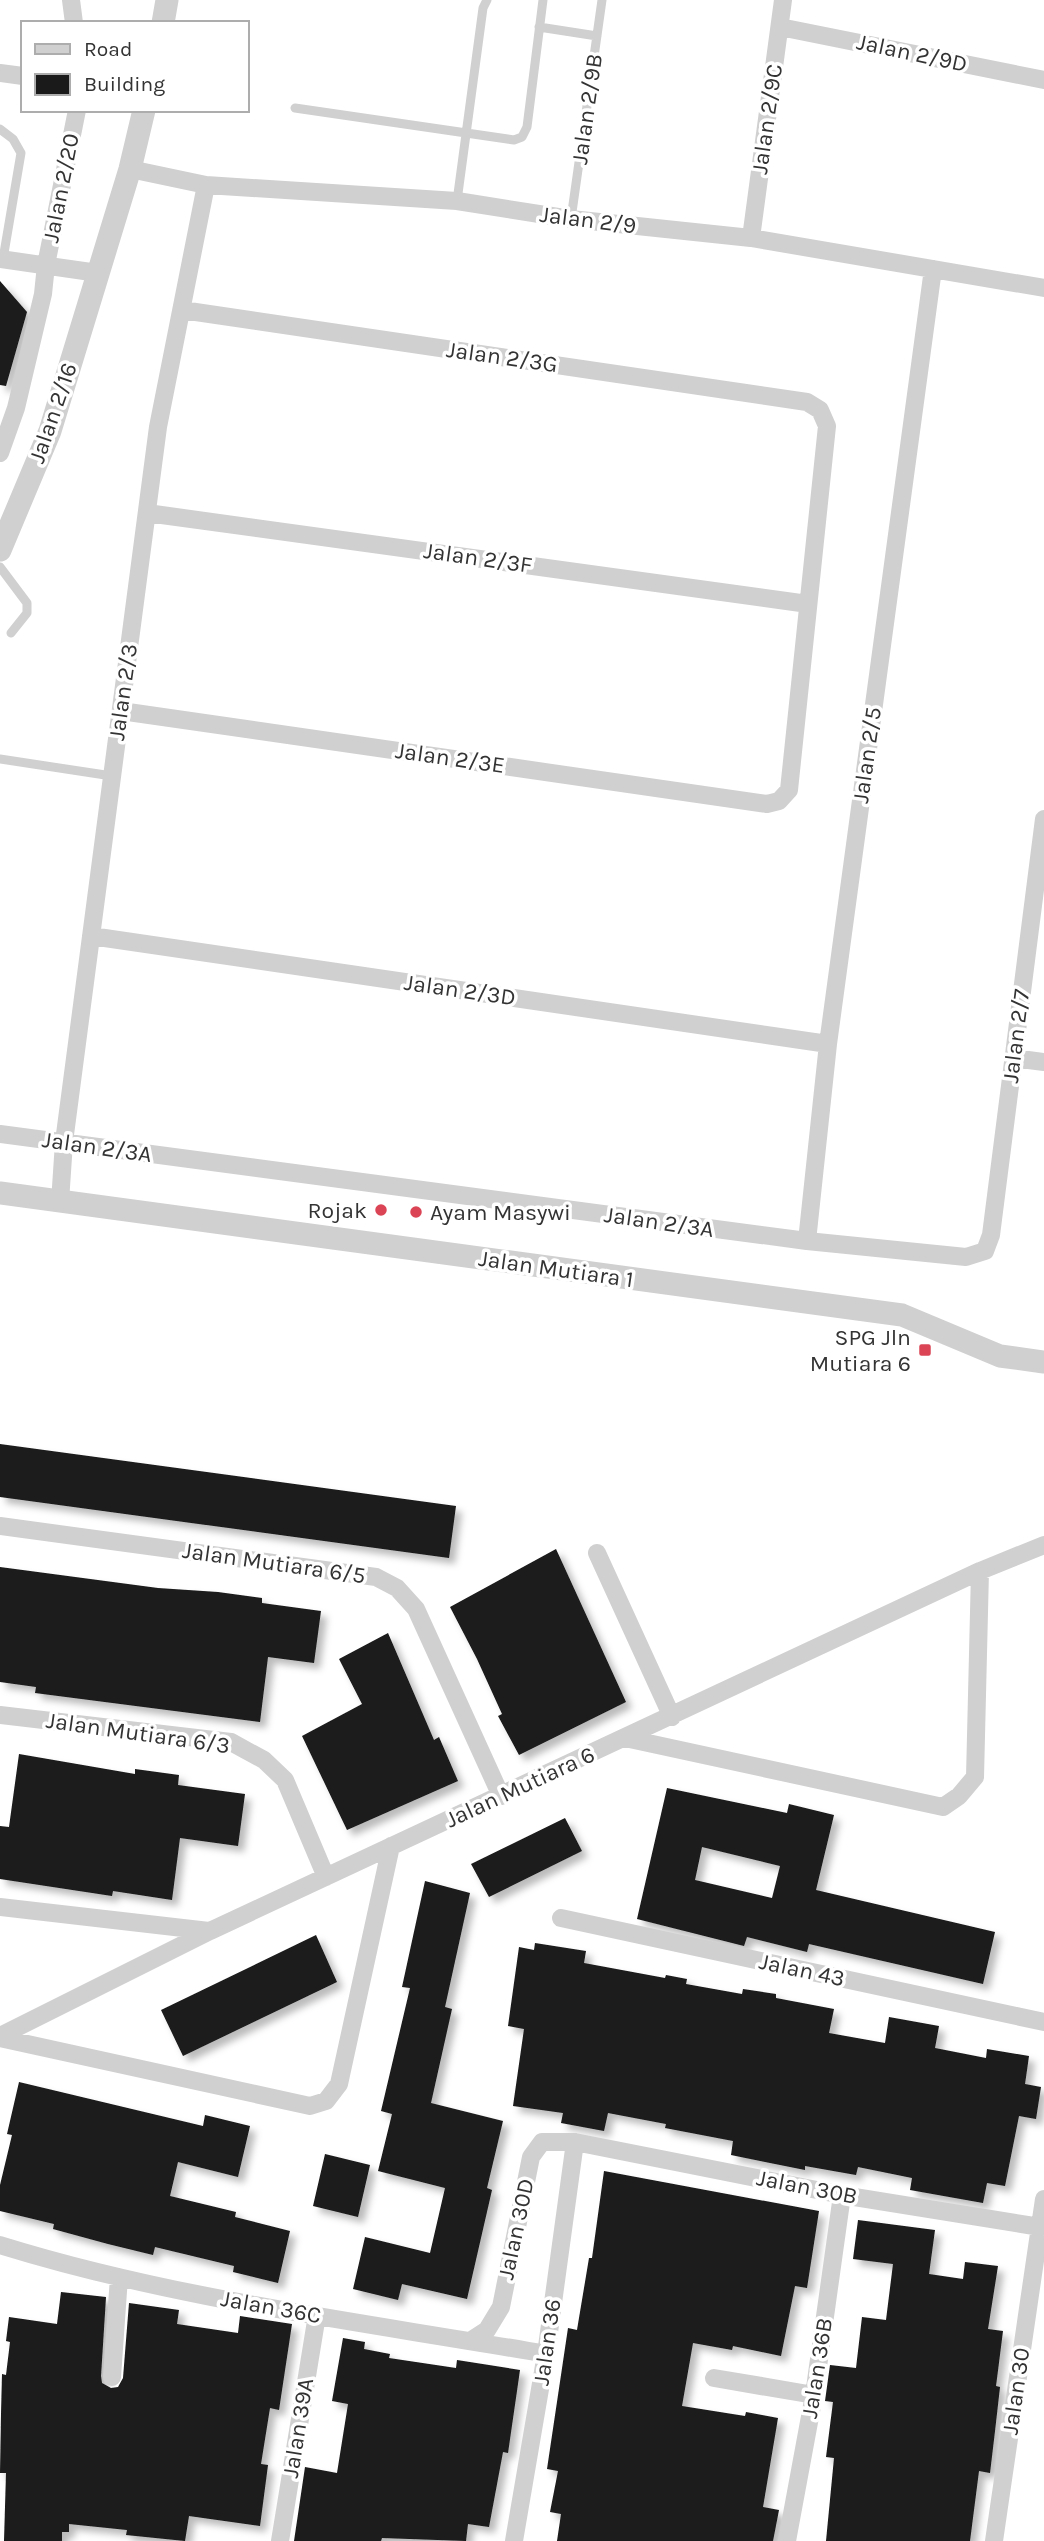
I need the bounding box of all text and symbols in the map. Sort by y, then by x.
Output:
legend [21,21,248,112]
street label: Jalan 2/9D [854,28,970,78]
text: Road [84,37,132,61]
street label: Jalan 2/9B [566,52,608,166]
street label: Jalan 2/9C [746,62,788,176]
text: Building [84,72,165,96]
street label: Jalan 2/20 [37,131,85,245]
street label: Jalan 2/9 [538,201,638,239]
street label: Jalan 2/3G [445,336,559,378]
street label: Jalan 2/16 [23,359,83,467]
street label: Jalan 2/3F [422,537,534,579]
street label: Jalan 2/3 [103,642,143,742]
street label: Jalan 2/5 [847,705,887,805]
street label: Jalan 2/3E [394,737,506,779]
street label: Jalan 2/3D [402,969,518,1011]
street label: Jalan 2/7 [997,987,1035,1085]
street label: Jalan 2/3A [40,1126,154,1168]
place label: Rojak [308,1197,367,1224]
place label: Ayam Masywi [430,1199,571,1226]
street label: Jalan 2/3A [602,1201,716,1243]
marker: Rojak [373,1202,389,1218]
marker: Ayam Masywi [408,1204,424,1220]
street label: Jalan Mutiara 1 [477,1245,635,1293]
place label: SPG Jln Mutiara 6 [810,1324,911,1377]
marker: SPG Jln Mutiara 6 [917,1342,933,1358]
street label: Jalan Mutiara 6/5 [181,1537,367,1589]
street label: Jalan Mutiara 6/3 [44,1707,232,1759]
street label: Jalan Mutiara 6 [441,1741,599,1833]
street label: Jalan 43 [757,1948,847,1992]
street label: Jalan 30B [754,2164,860,2210]
street label: Jalan 30D [492,2176,540,2282]
street label: Jalan 36C [219,2285,323,2329]
street label: Jalan 36 [528,2297,566,2387]
street label: Jalan 36B [796,2316,838,2420]
street label: Jalan 30 [997,2346,1035,2436]
street label: Jalan 39A [277,2376,319,2480]

